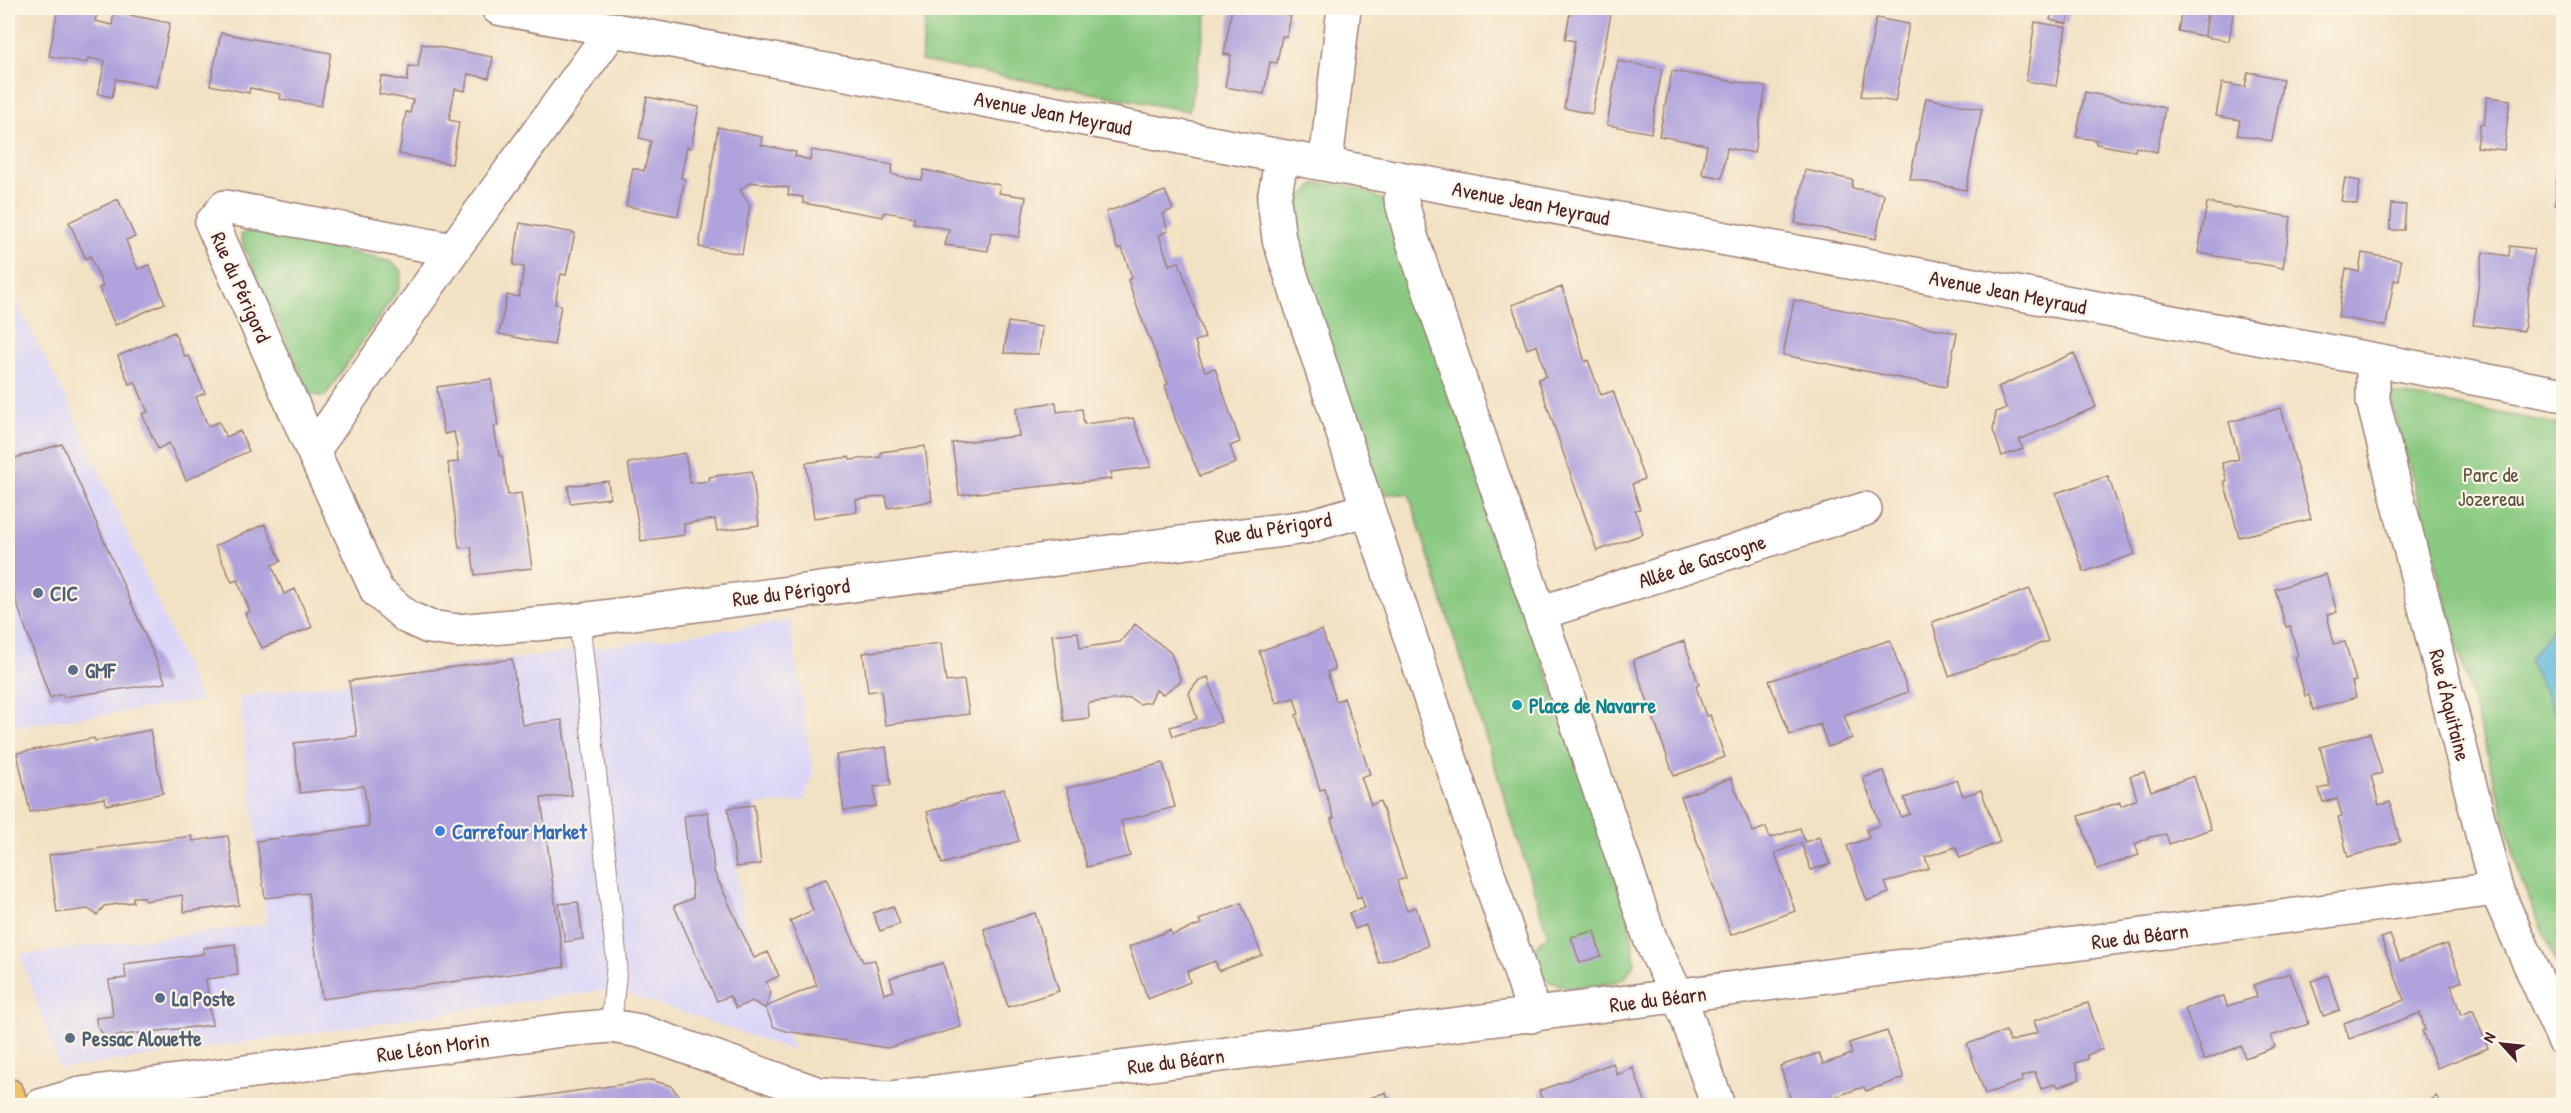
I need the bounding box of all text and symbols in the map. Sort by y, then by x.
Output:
street label: Avenue Jean Meyraud [972,84,1134,142]
street label: Avenue Jean Meyraud [1450,174,1612,232]
street label: Rue du Périgord [204,227,278,347]
street label: Avenue Jean Meyraud [1927,263,2089,321]
park label: Parc de Jozereau [2458,460,2525,513]
street label: Rue du Périgord [1213,504,1333,552]
street label: Allée de Gascogne [1635,527,1769,595]
street label: Rue du Périgord [731,570,851,614]
place label: CIC [50,579,78,608]
marker: CIC [31,586,45,600]
street label: Rue d'Aquitaine [2422,646,2478,764]
place label: GMF [85,656,117,685]
marker: GMF [66,663,80,677]
place label: Place de Navarre [1529,691,1657,720]
marker: Place de Navarre [1510,698,1524,712]
place label: Carrefour Market [452,817,587,846]
marker: Carrefour Market [433,824,447,838]
street label: Rue du Béarn [2090,916,2190,956]
street label: Rue du Béarn [1608,979,1708,1019]
place label: La Poste [172,984,236,1013]
marker: La Poste [153,991,167,1005]
north arrow [2472,1014,2532,1074]
place label: Pessac Alouette [82,1024,202,1053]
street label: Rue Léon Morin [375,1025,491,1069]
text: N [2477,1028,2501,1046]
marker: Pessac Alouette [63,1031,77,1045]
street label: Rue du Béarn [1126,1041,1226,1081]

